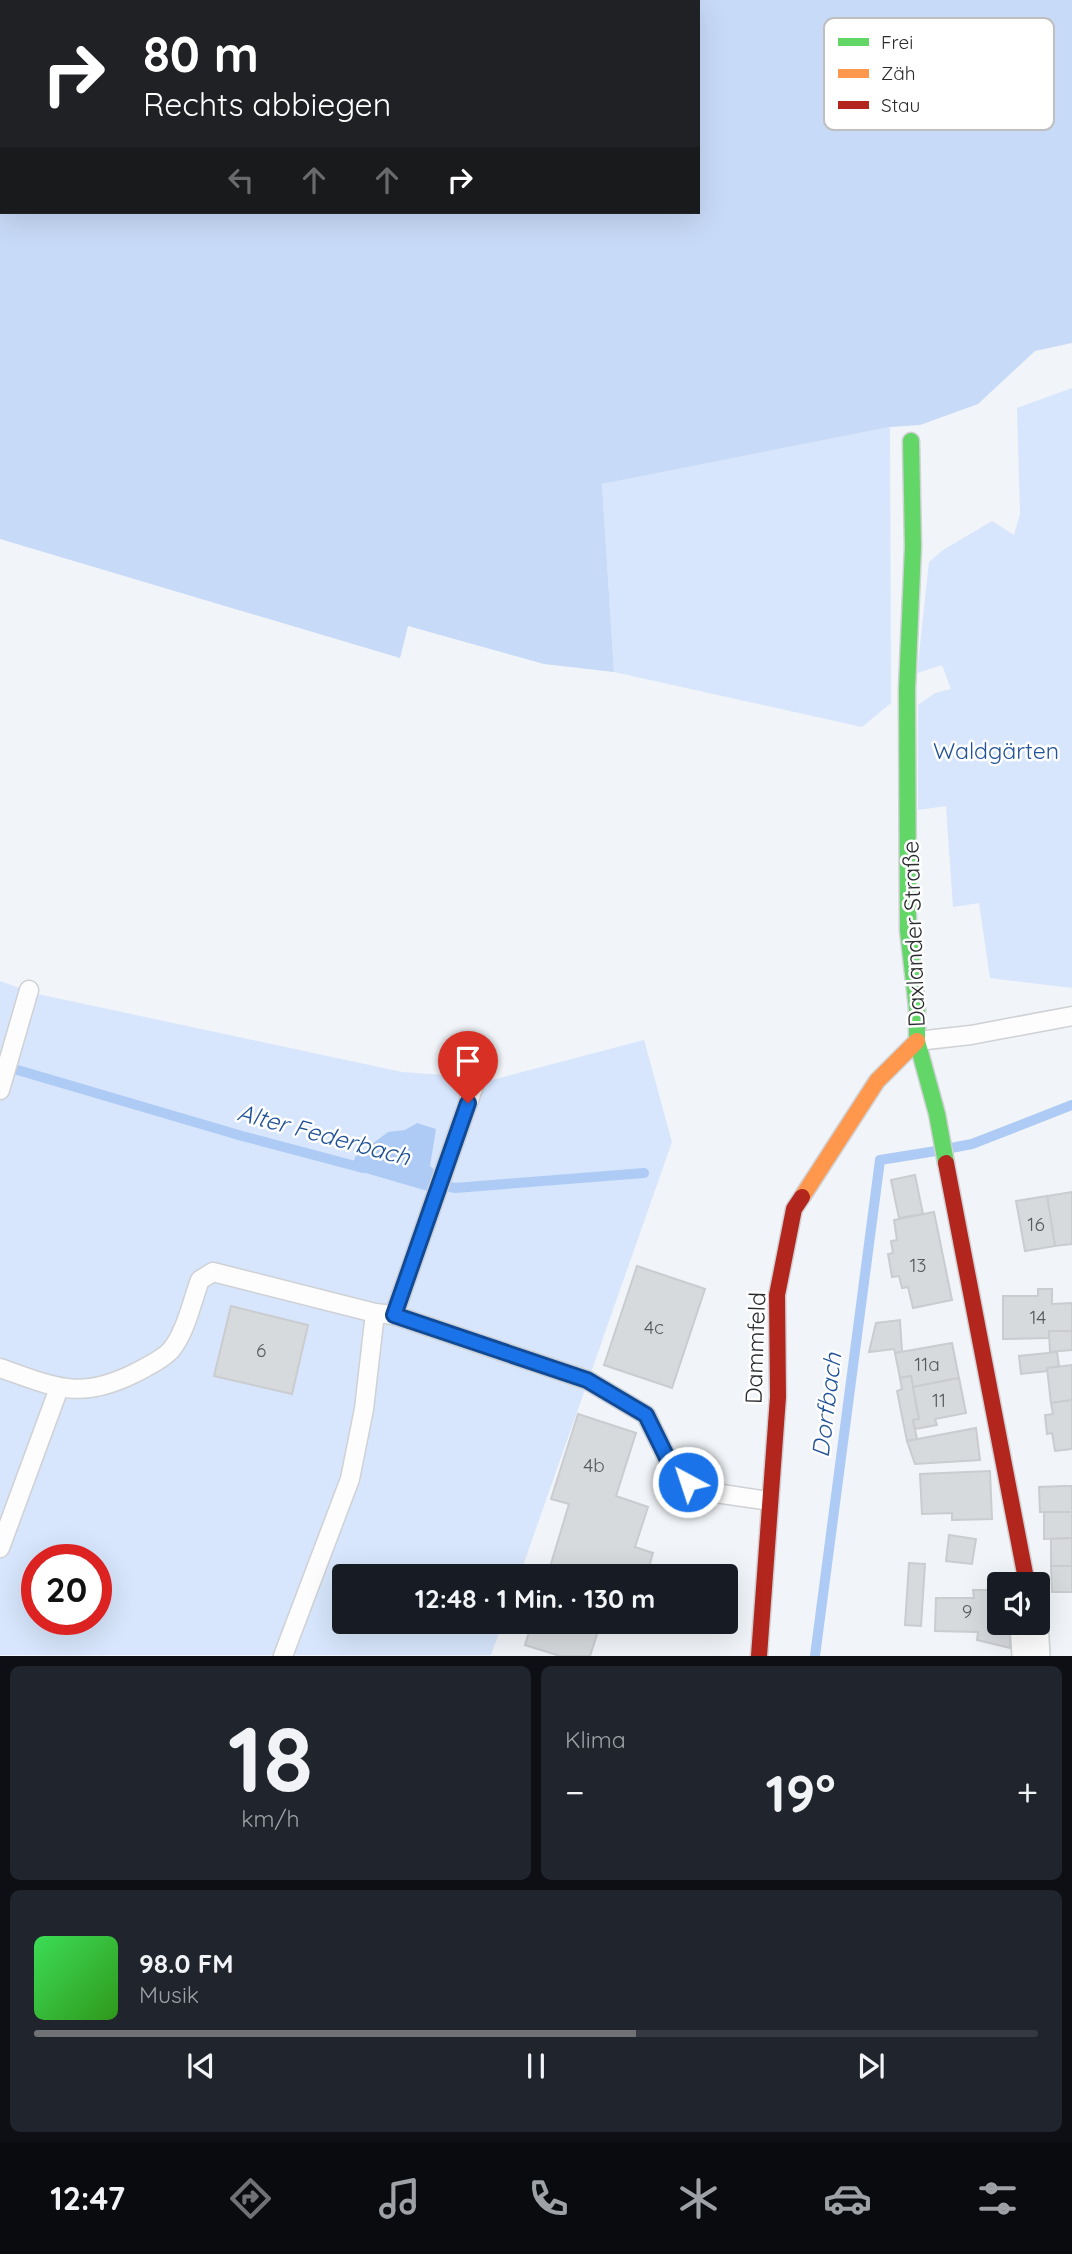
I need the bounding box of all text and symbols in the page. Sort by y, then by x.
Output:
legend [824,18,1054,130]
text: 80 m [143,23,259,84]
icon: right [28,28,119,119]
text: Frei [881,30,913,54]
text: Zäh [881,61,916,85]
text: Rechts abbiegen [143,84,391,124]
text: Stau [881,93,920,117]
icon: left [222,161,260,199]
icon: ahead [295,161,333,199]
icon: ahead [368,161,406,199]
icon: right [441,161,479,199]
park label: Waldgärten [933,736,1059,765]
street label: Daxlander Straße [895,840,931,1028]
pin [438,1031,498,1103]
icon: arrive [449,1042,487,1080]
water label: Alter Federbach [234,1097,414,1172]
house number: 16 [1027,1212,1045,1236]
house number: 13 [910,1253,927,1277]
street label: Dammfeld [739,1292,771,1404]
house number: 14 [1030,1305,1046,1329]
house number: 4c [644,1315,664,1339]
house number: 6 [256,1338,266,1362]
water label: Dorfbach [805,1351,847,1459]
house number: 11a [914,1352,940,1376]
house number: 11 [932,1388,946,1412]
position arrow [651,1445,725,1519]
house number: 4b [583,1453,605,1477]
speed limit sign: 20 [21,1544,112,1635]
map controls [987,1572,1050,1635]
button: sound [987,1572,1050,1635]
text: 12:48 · 1 Min. · 130 m [415,1582,655,1615]
house number: 9 [962,1599,972,1623]
text: 18 [228,1701,313,1815]
text: Klima [565,1725,626,1754]
text: 19° [766,1760,836,1825]
text: − [565,1768,585,1816]
text: + [1017,1768,1038,1816]
text: km/h [241,1804,300,1833]
text: 98.0 FM [139,1947,234,1980]
text: Musik [139,1980,199,2009]
icon: previous [182,2047,220,2085]
icon: pause [517,2047,555,2085]
icon: next [852,2047,890,2085]
icon: directions [226,2174,275,2223]
icon: music [375,2174,424,2223]
icon: phone [524,2174,573,2223]
icon: climate [674,2174,723,2223]
icon: car [823,2174,872,2223]
icon: filters [973,2174,1022,2223]
text: 12:47 [50,2178,125,2218]

